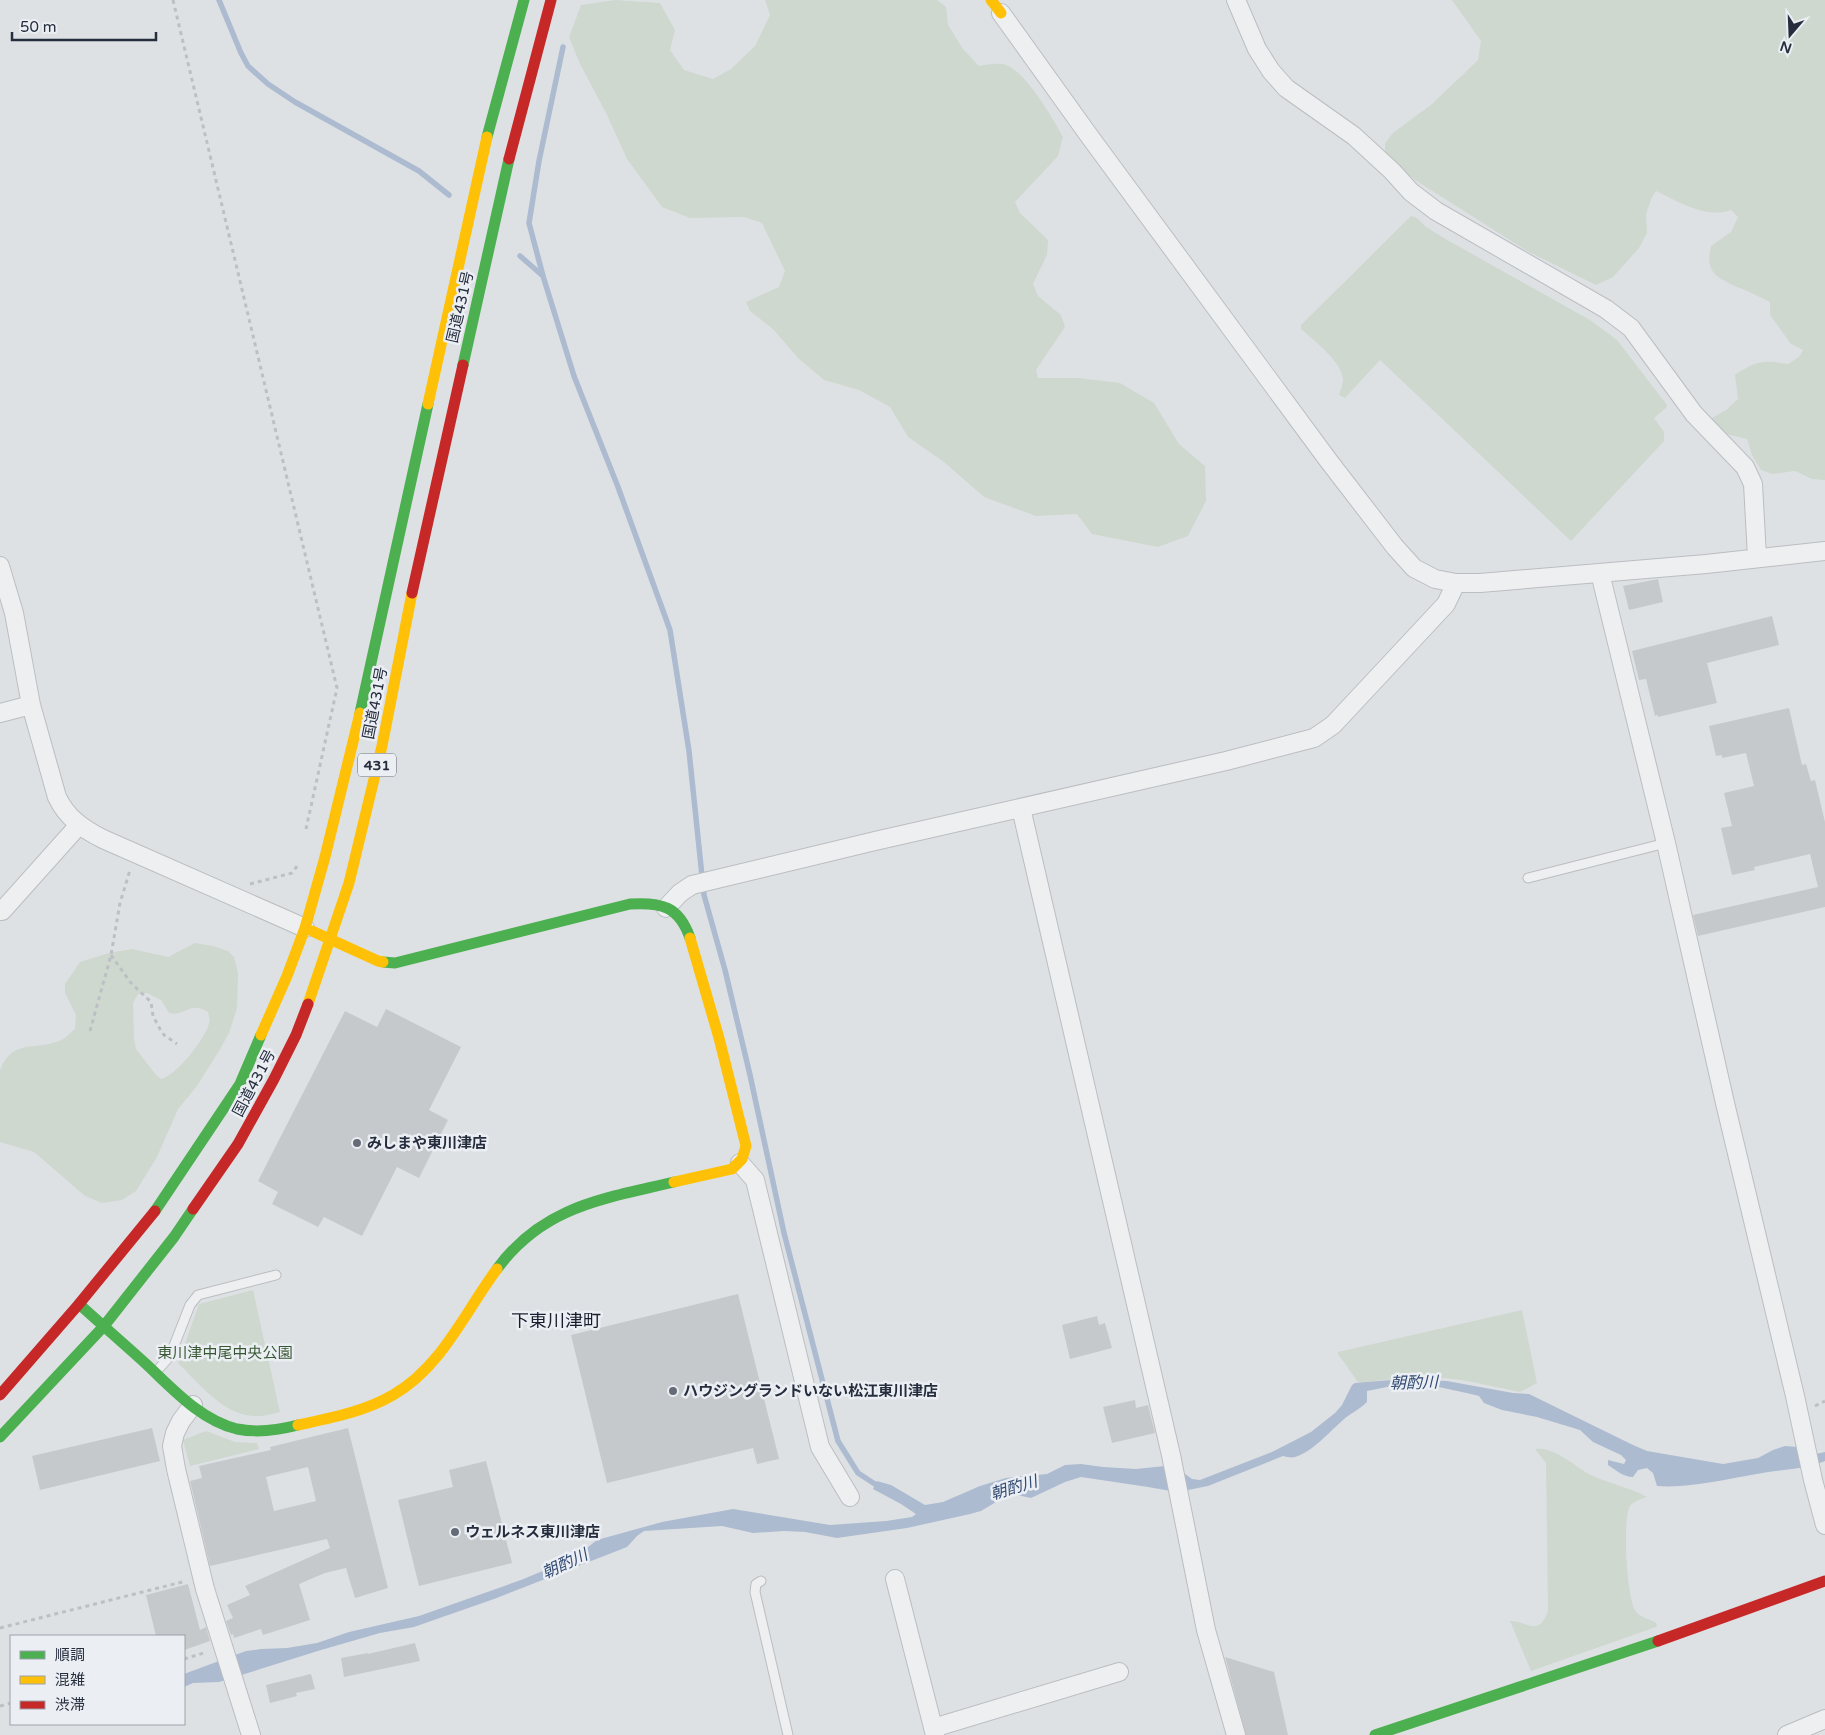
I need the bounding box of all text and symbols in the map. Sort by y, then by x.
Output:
scale bar [12,10,156,42]
north arrow [1765,10,1815,60]
text: 50 m [20,18,57,36]
text: N [1778,37,1794,57]
street label: 国道431号 [443,269,477,345]
street label: 国道431号 [359,665,391,741]
road number: 431 [358,754,396,776]
street label: 国道431号 [229,1046,279,1120]
place label: みしまや東川津店 [367,1134,487,1152]
marker: みしまや東川津店 [351,1137,363,1149]
district label: 下東川津町 [511,1310,601,1332]
park label: 東川津中尾中央公園 [157,1344,293,1362]
water label: 朝酌川 [1390,1373,1440,1393]
place label: ハウジングランドいない松江東川津店 [683,1382,938,1400]
marker: ハウジングランドいない松江東川津店 [667,1385,679,1397]
water label: 朝酌川 [988,1471,1042,1505]
place label: ウェルネス東川津店 [465,1523,600,1541]
marker: ウェルネス東川津店 [449,1526,461,1538]
water label: 朝酌川 [539,1544,593,1583]
legend [10,1635,185,1725]
text: 順調 [55,1646,85,1664]
text: 混雑 [55,1671,85,1689]
text: 渋滞 [55,1696,85,1714]

